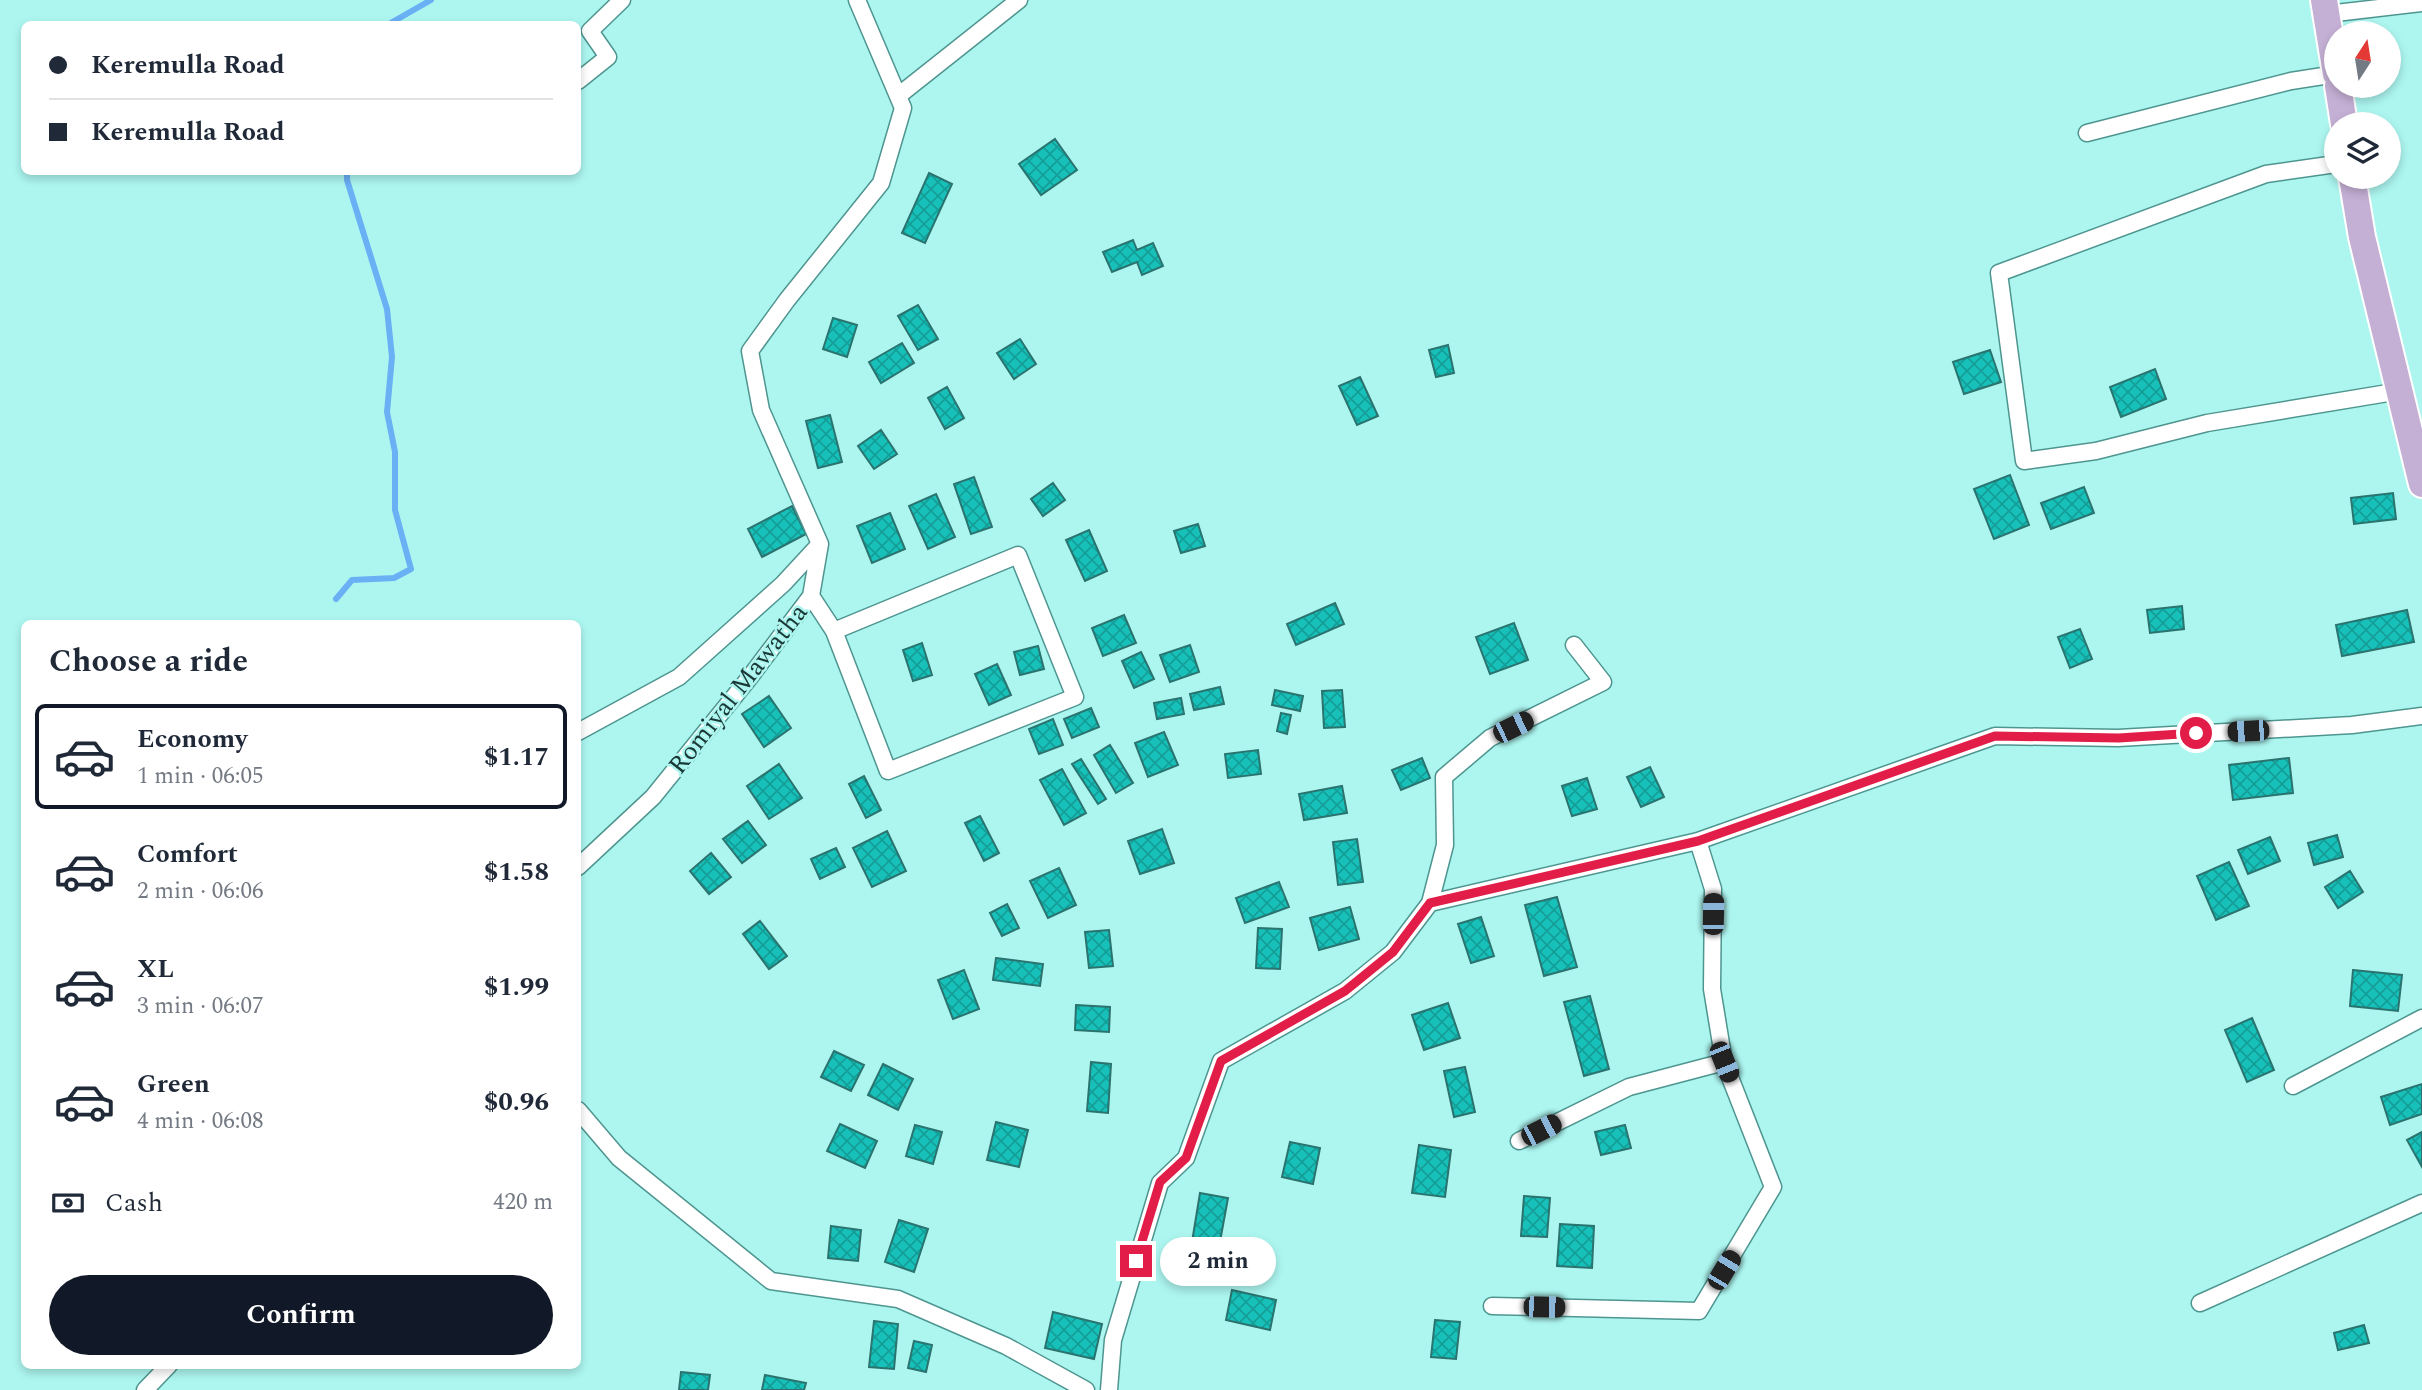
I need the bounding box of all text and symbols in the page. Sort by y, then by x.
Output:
north arrow [2324,21,2401,98]
map controls [2324,21,2401,189]
text: Keremulla Road [91,45,285,85]
text: Keremulla Road [91,112,285,152]
button: layers [2324,112,2401,189]
street label: Romiyal Mawatha [658,595,818,783]
text: Choose a ride [49,637,248,686]
car [1490,708,1537,746]
route start [2180,717,2212,749]
text: Economy [137,719,247,759]
car [2227,719,2270,743]
icon: car [53,725,116,788]
text: $1.17 [484,737,549,777]
text: 1 min · 06:05 [137,759,264,794]
text: Comfort [137,834,238,874]
icon: car [53,840,116,903]
text: $1.58 [484,852,549,892]
text: 2 min · 06:06 [137,874,264,909]
car [1703,893,1724,935]
text: XL [137,949,174,989]
icon: car [53,955,116,1018]
text: $1.99 [484,967,549,1007]
text: 3 min · 06:07 [137,989,264,1024]
car [1707,1039,1742,1085]
text: Green [137,1064,210,1104]
icon: car [53,1070,116,1133]
text: $0.96 [484,1082,549,1122]
text: 4 min · 06:08 [137,1104,264,1139]
car [1518,1111,1565,1149]
text: Cash [105,1183,163,1223]
icon: cash [49,1184,87,1222]
text: 420 m [493,1185,553,1220]
callout: 2 min [1160,1236,1276,1286]
text: 2 min [1187,1244,1249,1279]
route end [1120,1245,1152,1277]
car [1705,1247,1744,1293]
button: Confirm [49,1275,553,1355]
car [1523,1296,1566,1318]

